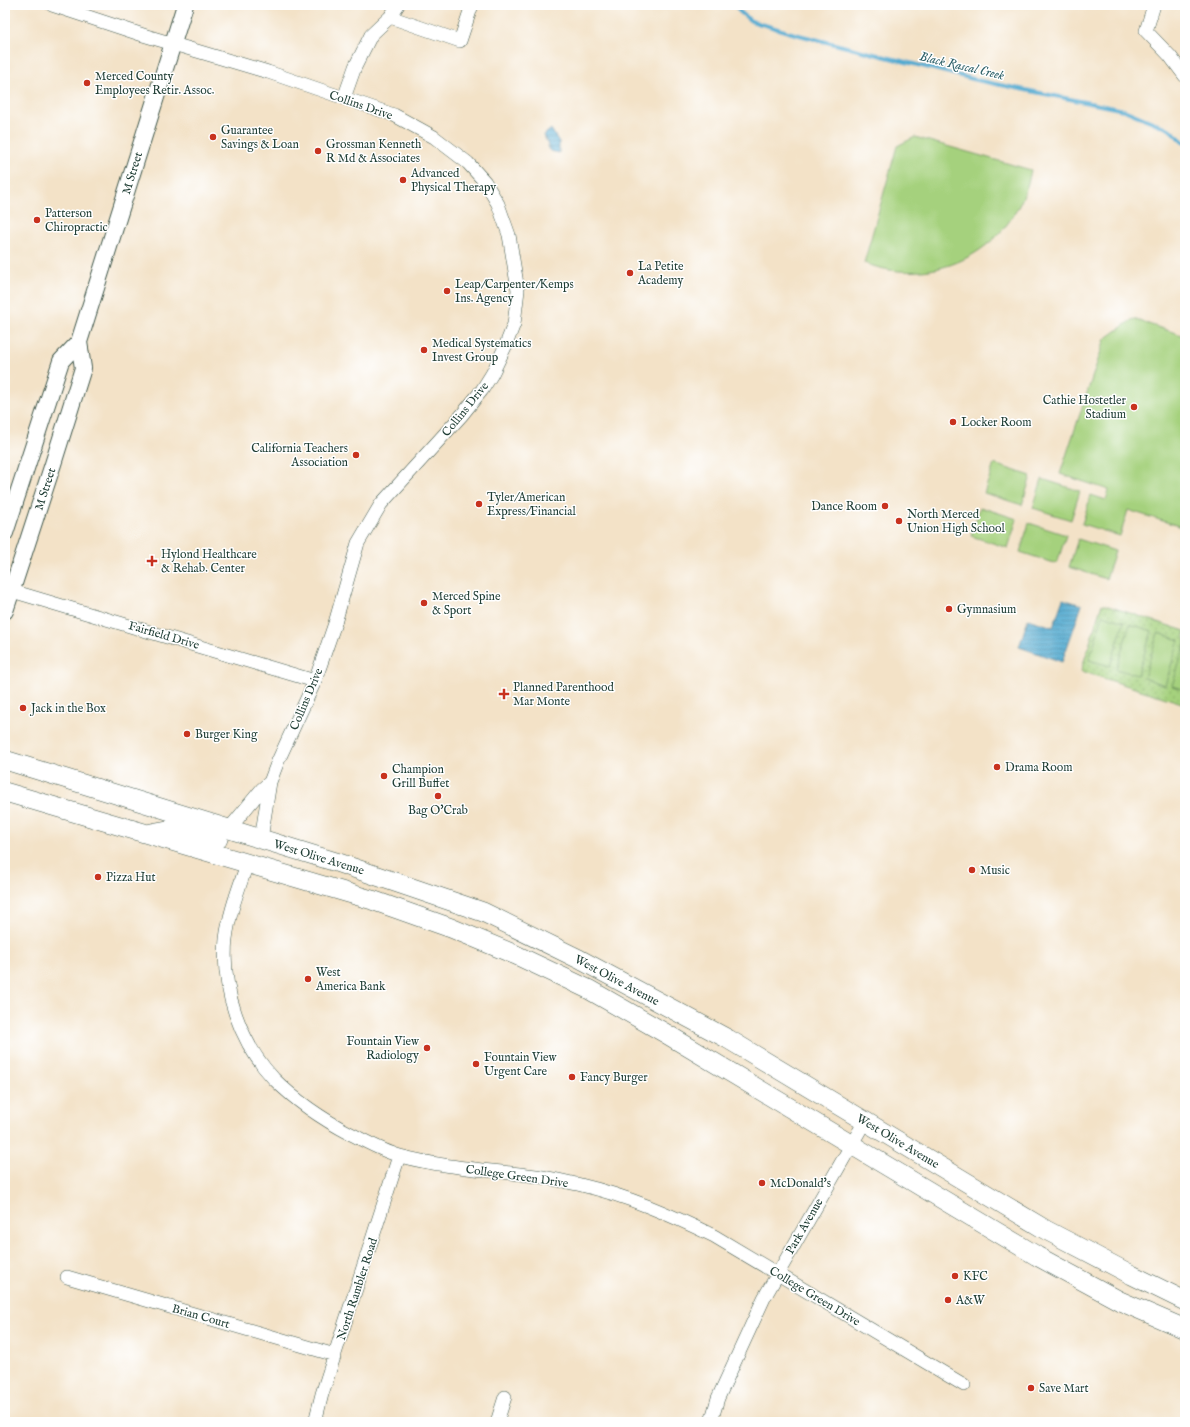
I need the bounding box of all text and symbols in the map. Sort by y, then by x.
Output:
water label: Black Rascal Creek [918,48,1007,85]
place label: Merced County Employees Retir. Assoc. [95,69,214,99]
marker: Merced County Employees Retir. Assoc. [82,78,92,88]
street label: Collins Drive [327,88,395,123]
place label: Guarantee Savings & Loan [221,123,299,152]
marker: Guarantee Savings & Loan [208,132,218,142]
place label: Grossman Kenneth R Md & Associates [326,137,422,166]
marker: Grossman Kenneth R Md & Associates [313,146,323,156]
street label: M Street [119,150,146,196]
place label: Advanced Physical Therapy [410,166,496,196]
marker: Advanced Physical Therapy [398,175,408,185]
place label: Patterson Chiropractic [45,206,108,236]
marker: Patterson Chiropractic [32,215,42,225]
place label: La Petite Academy [637,259,684,288]
marker: La Petite Academy [625,268,635,278]
place label: Leap/Carpenter/Kemps Ins. Agency [455,277,574,306]
marker: Leap/Carpenter/Kemps Ins. Agency [442,286,452,296]
place label: Medical Systematics Invest Group [432,336,531,366]
marker: Medical Systematics Invest Group [419,345,429,355]
street label: Collins Drive [439,379,492,440]
place label: Cathie Hostetler Stadium [1043,393,1127,422]
marker: Cathie Hostetler Stadium [1129,402,1139,412]
place label: Locker Room [961,415,1031,430]
marker: Locker Room [948,417,958,427]
place label: California Teachers Association [251,441,349,470]
marker: California Teachers Association [351,450,361,460]
street label: M Street [32,466,59,512]
place label: Tyler/American Express/Financial [487,490,576,520]
marker: Tyler/American Express/Financial [474,499,484,509]
place label: Dance Room [811,499,877,514]
marker: Dance Room [880,501,890,511]
place label: North Merced Union High School [907,507,1005,536]
marker: North Merced Union High School [894,516,904,526]
place label: Hylond Healthcare & Rehab. Center [161,547,257,576]
marker: Hylond Healthcare & Rehab. Center [146,555,158,567]
place label: Merced Spine & Sport [432,589,501,619]
marker: Merced Spine & Sport [419,598,429,608]
place label: Gymnasium [957,602,1016,617]
marker: Gymnasium [944,604,954,614]
street label: Fairfield Drive [127,618,201,653]
street label: Collins Drive [287,665,326,732]
place label: Planned Parenthood Mar Monte [513,680,614,709]
marker: Planned Parenthood Mar Monte [498,688,510,700]
place label: Jack in the Box [29,701,106,717]
marker: Jack in the Box [18,703,28,713]
place label: Burger King [195,727,258,742]
marker: Burger King [182,729,192,739]
place label: Drama Room [1005,760,1073,775]
place label: Champion Grill Buffet [392,762,449,791]
marker: Drama Room [992,762,1002,772]
marker: Champion Grill Buffet [379,771,389,781]
marker: Bag O'Crab [433,791,443,801]
place label: Bag O'Crab [408,803,468,818]
street label: West Olive Avenue [272,837,366,878]
place label: Music [980,863,1010,878]
marker: Music [967,865,977,875]
place label: Pizza Hut [106,870,156,885]
marker: Pizza Hut [93,872,103,882]
street label: West Olive Avenue [572,952,662,1009]
place label: West America Bank [315,965,386,994]
marker: West America Bank [303,974,313,984]
place label: Fountain View Radiology [347,1034,420,1063]
marker: Fountain View Radiology [422,1043,432,1053]
place label: Fountain View Urgent Care [484,1050,558,1079]
marker: Fountain View Urgent Care [471,1059,481,1069]
place label: Fancy Burger [580,1070,648,1085]
marker: Fancy Burger [567,1072,577,1082]
street label: West Olive Avenue [854,1111,942,1172]
street label: College Green Drive [465,1162,570,1191]
place label: McDonald's [770,1176,831,1191]
marker: McDonald's [757,1178,767,1188]
street label: Park Avenue [782,1195,827,1257]
street label: North Rambler Road [334,1236,381,1342]
street label: College Green Drive [766,1263,863,1330]
place label: KFC [963,1269,988,1284]
marker: KFC [950,1271,960,1281]
place label: A&W [955,1293,985,1308]
marker: A&W [943,1295,953,1305]
street label: Brian Court [170,1301,232,1332]
place label: Save Mart [1039,1381,1089,1396]
marker: Save Mart [1026,1383,1036,1393]

